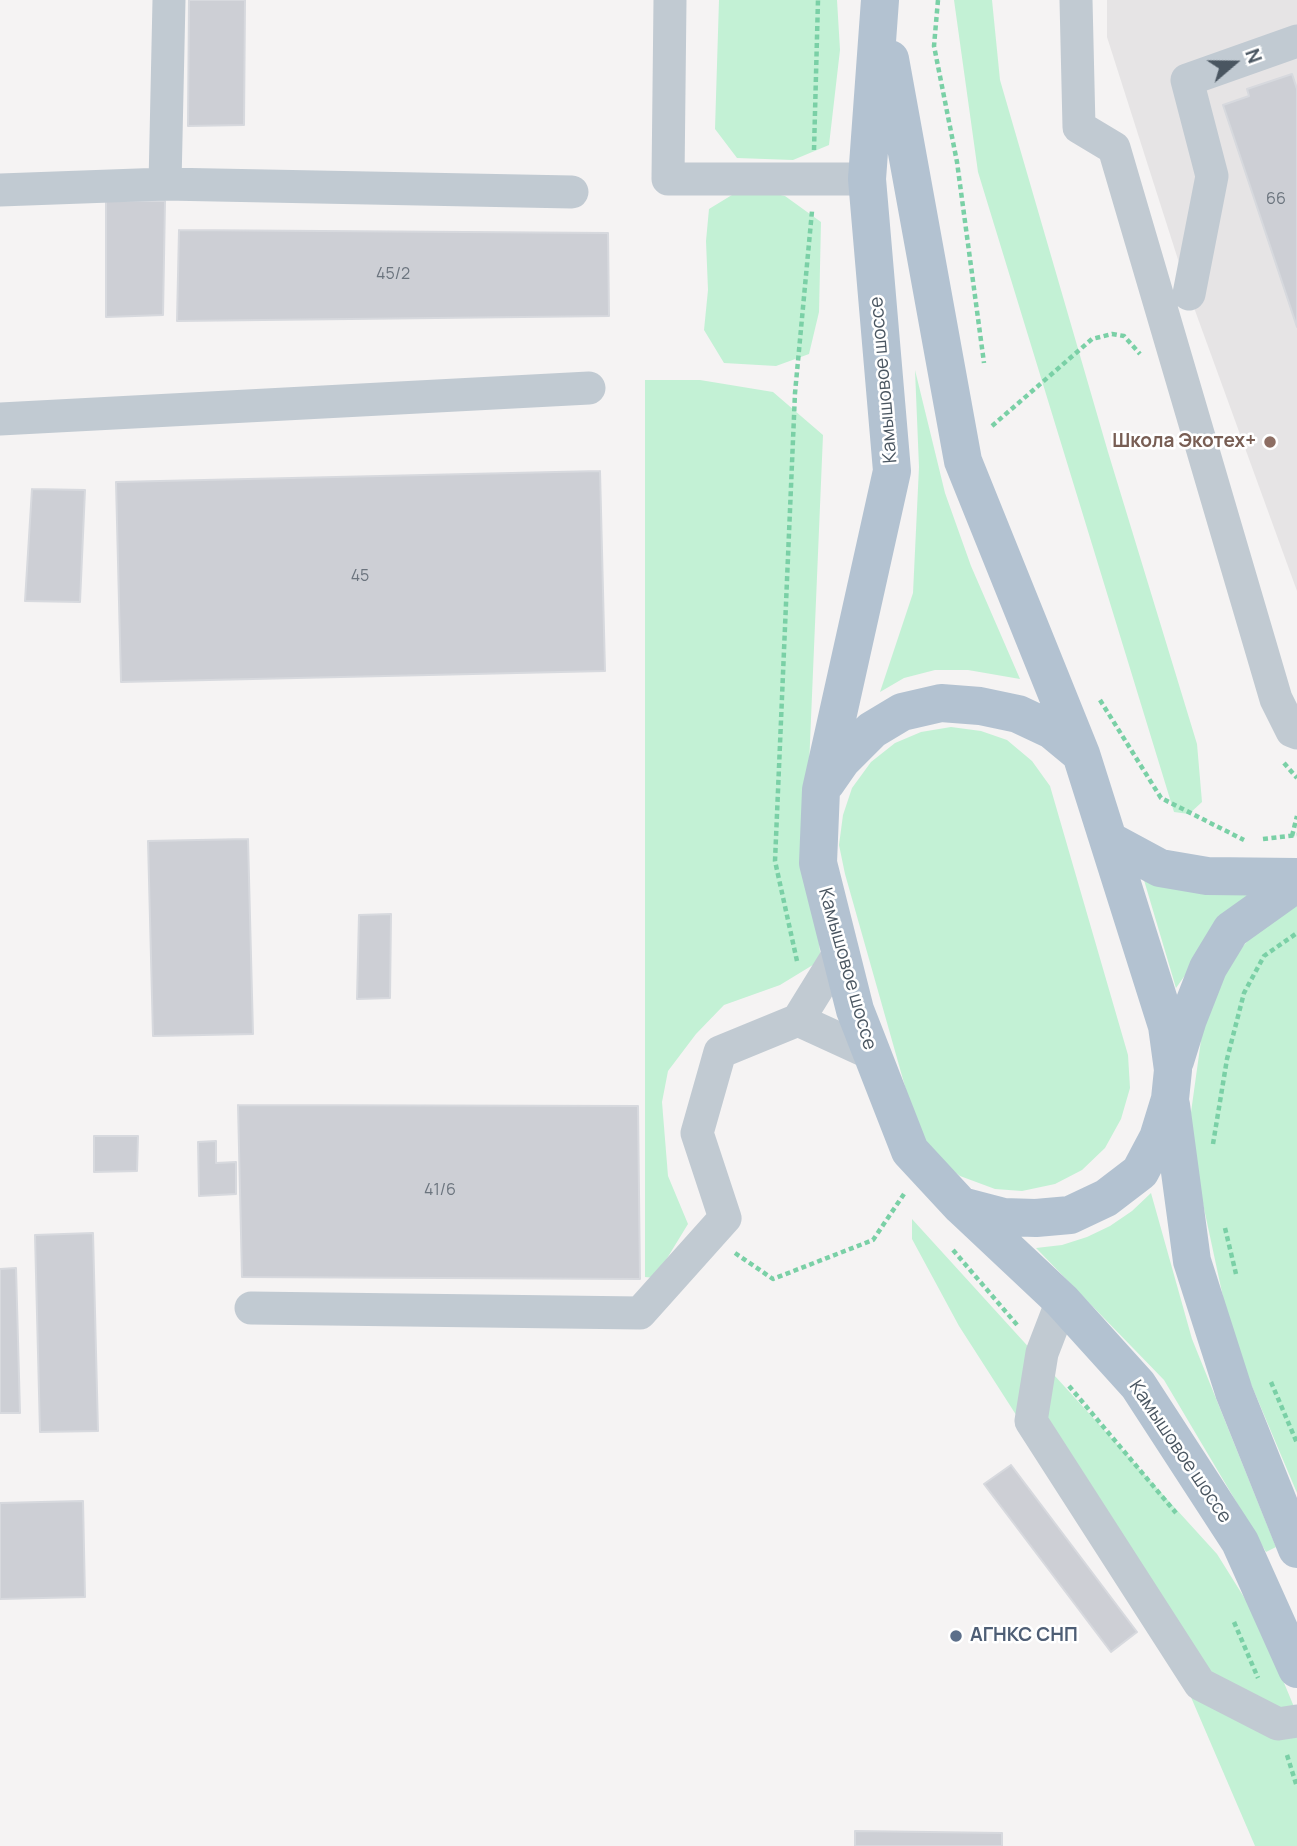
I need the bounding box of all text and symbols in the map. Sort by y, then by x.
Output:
north arrow [1199,28,1269,98]
text: N [1239,45,1268,67]
house number: 66 [1266,190,1286,210]
house number: 45/2 [376,265,410,285]
street label: Камышовое шоссе [865,296,903,464]
place label: Школа Экотех+ [1112,431,1256,453]
marker: Школа Экотех+ [1262,434,1278,450]
house number: 45 [351,567,369,587]
street label: Камышовое шоссе [813,886,881,1052]
house number: 41/6 [424,1181,456,1201]
street label: Камышовое шоссе [1124,1376,1236,1528]
place label: АГНКС СНП [970,1625,1078,1647]
marker: АГНКС СНП [948,1628,964,1644]

